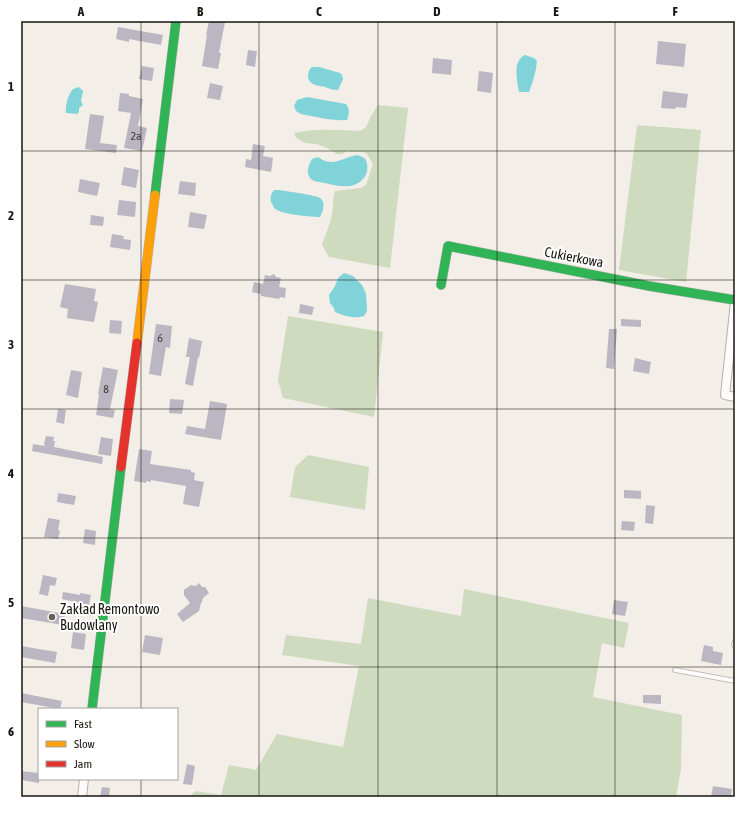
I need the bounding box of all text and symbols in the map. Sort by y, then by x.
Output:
text: A [77,4,85,19]
text: B [197,4,204,19]
text: C [316,4,322,19]
text: D [433,4,441,19]
text: E [553,4,559,19]
text: F [672,4,678,19]
text: 1 [8,79,14,94]
house number: 2a [130,129,142,143]
text: 2 [8,208,14,223]
street label: Cukierkowa [543,243,605,271]
house number: 6 [157,331,163,345]
text: 3 [8,337,14,352]
house number: 8 [103,382,109,396]
text: 4 [7,466,14,481]
text: 5 [8,595,14,610]
place label: Zakład Remontowo Budowlany [60,601,160,633]
marker: Zakład Remontowo Budowlany [47,612,57,622]
legend [38,708,178,780]
text: Fast [74,717,92,731]
text: 6 [8,724,14,739]
text: Slow [74,737,95,751]
text: Jam [74,757,92,771]

